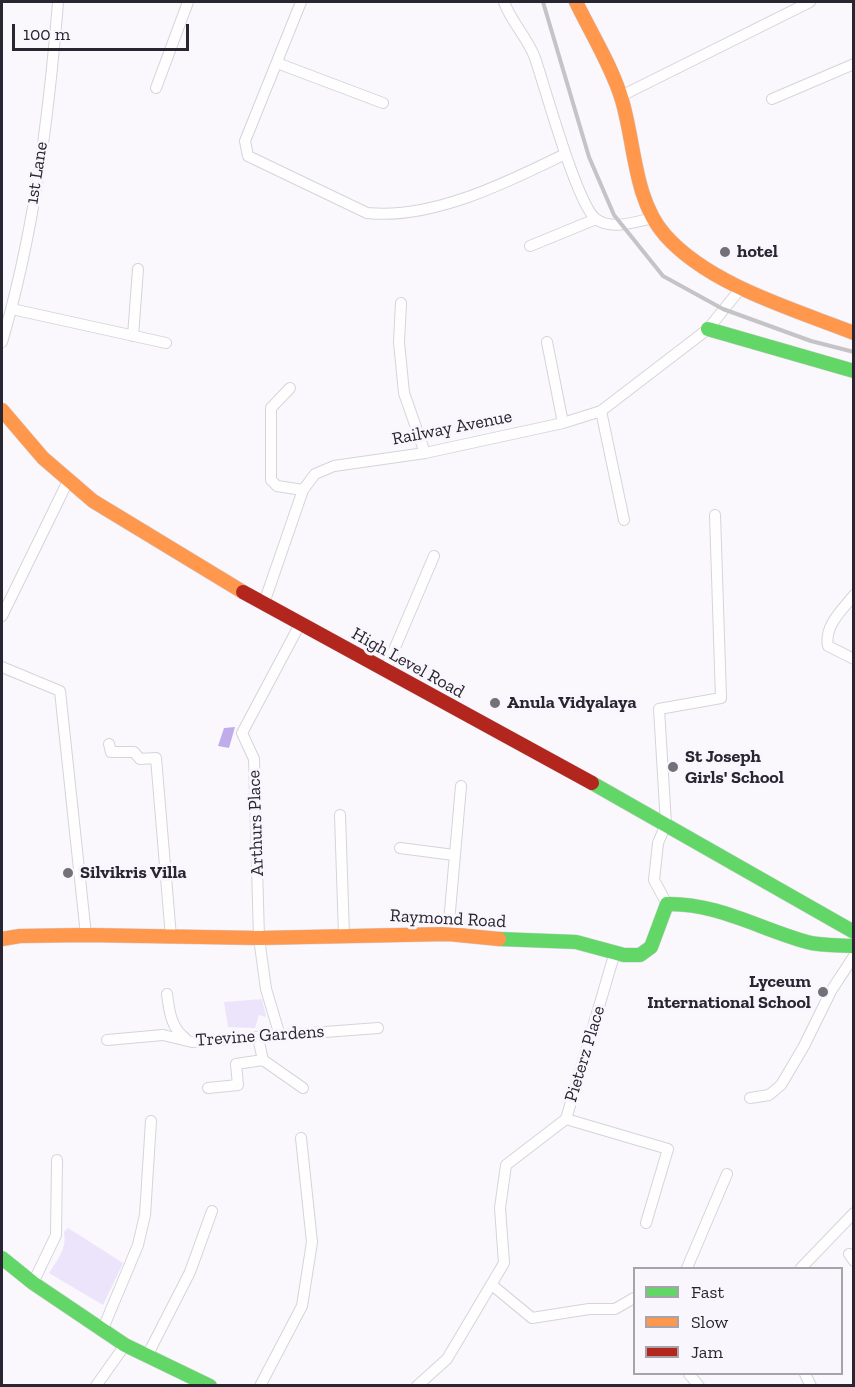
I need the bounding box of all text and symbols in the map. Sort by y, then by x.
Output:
scale bar [15,12,192,50]
text: 100 m [23,23,70,45]
street label: 1st Lane [21,140,53,206]
place label: hotel [737,241,778,263]
marker: hotel [718,245,732,259]
street label: Railway Avenue [390,406,514,450]
street label: High Level Road [348,623,468,703]
place label: Anula Vidyalaya [507,692,637,714]
marker: Anula Vidyalaya [488,696,502,710]
place label: St Joseph Girls' School [685,746,784,789]
marker: St Joseph Girls' School [666,760,680,774]
street label: Arthurs Place [243,770,269,876]
place label: Silvikris Villa [80,862,187,884]
marker: Silvikris Villa [61,866,75,880]
street label: Raymond Road [389,905,507,933]
place label: Lyceum International School [647,971,811,1014]
marker: Lyceum International School [816,985,830,999]
street label: Pieterz Place [560,1003,610,1105]
street label: Trevine Gardens [195,1021,325,1051]
legend [633,1267,843,1375]
text: Fast [691,1281,724,1303]
text: Slow [691,1311,728,1333]
text: Jam [691,1341,723,1363]

